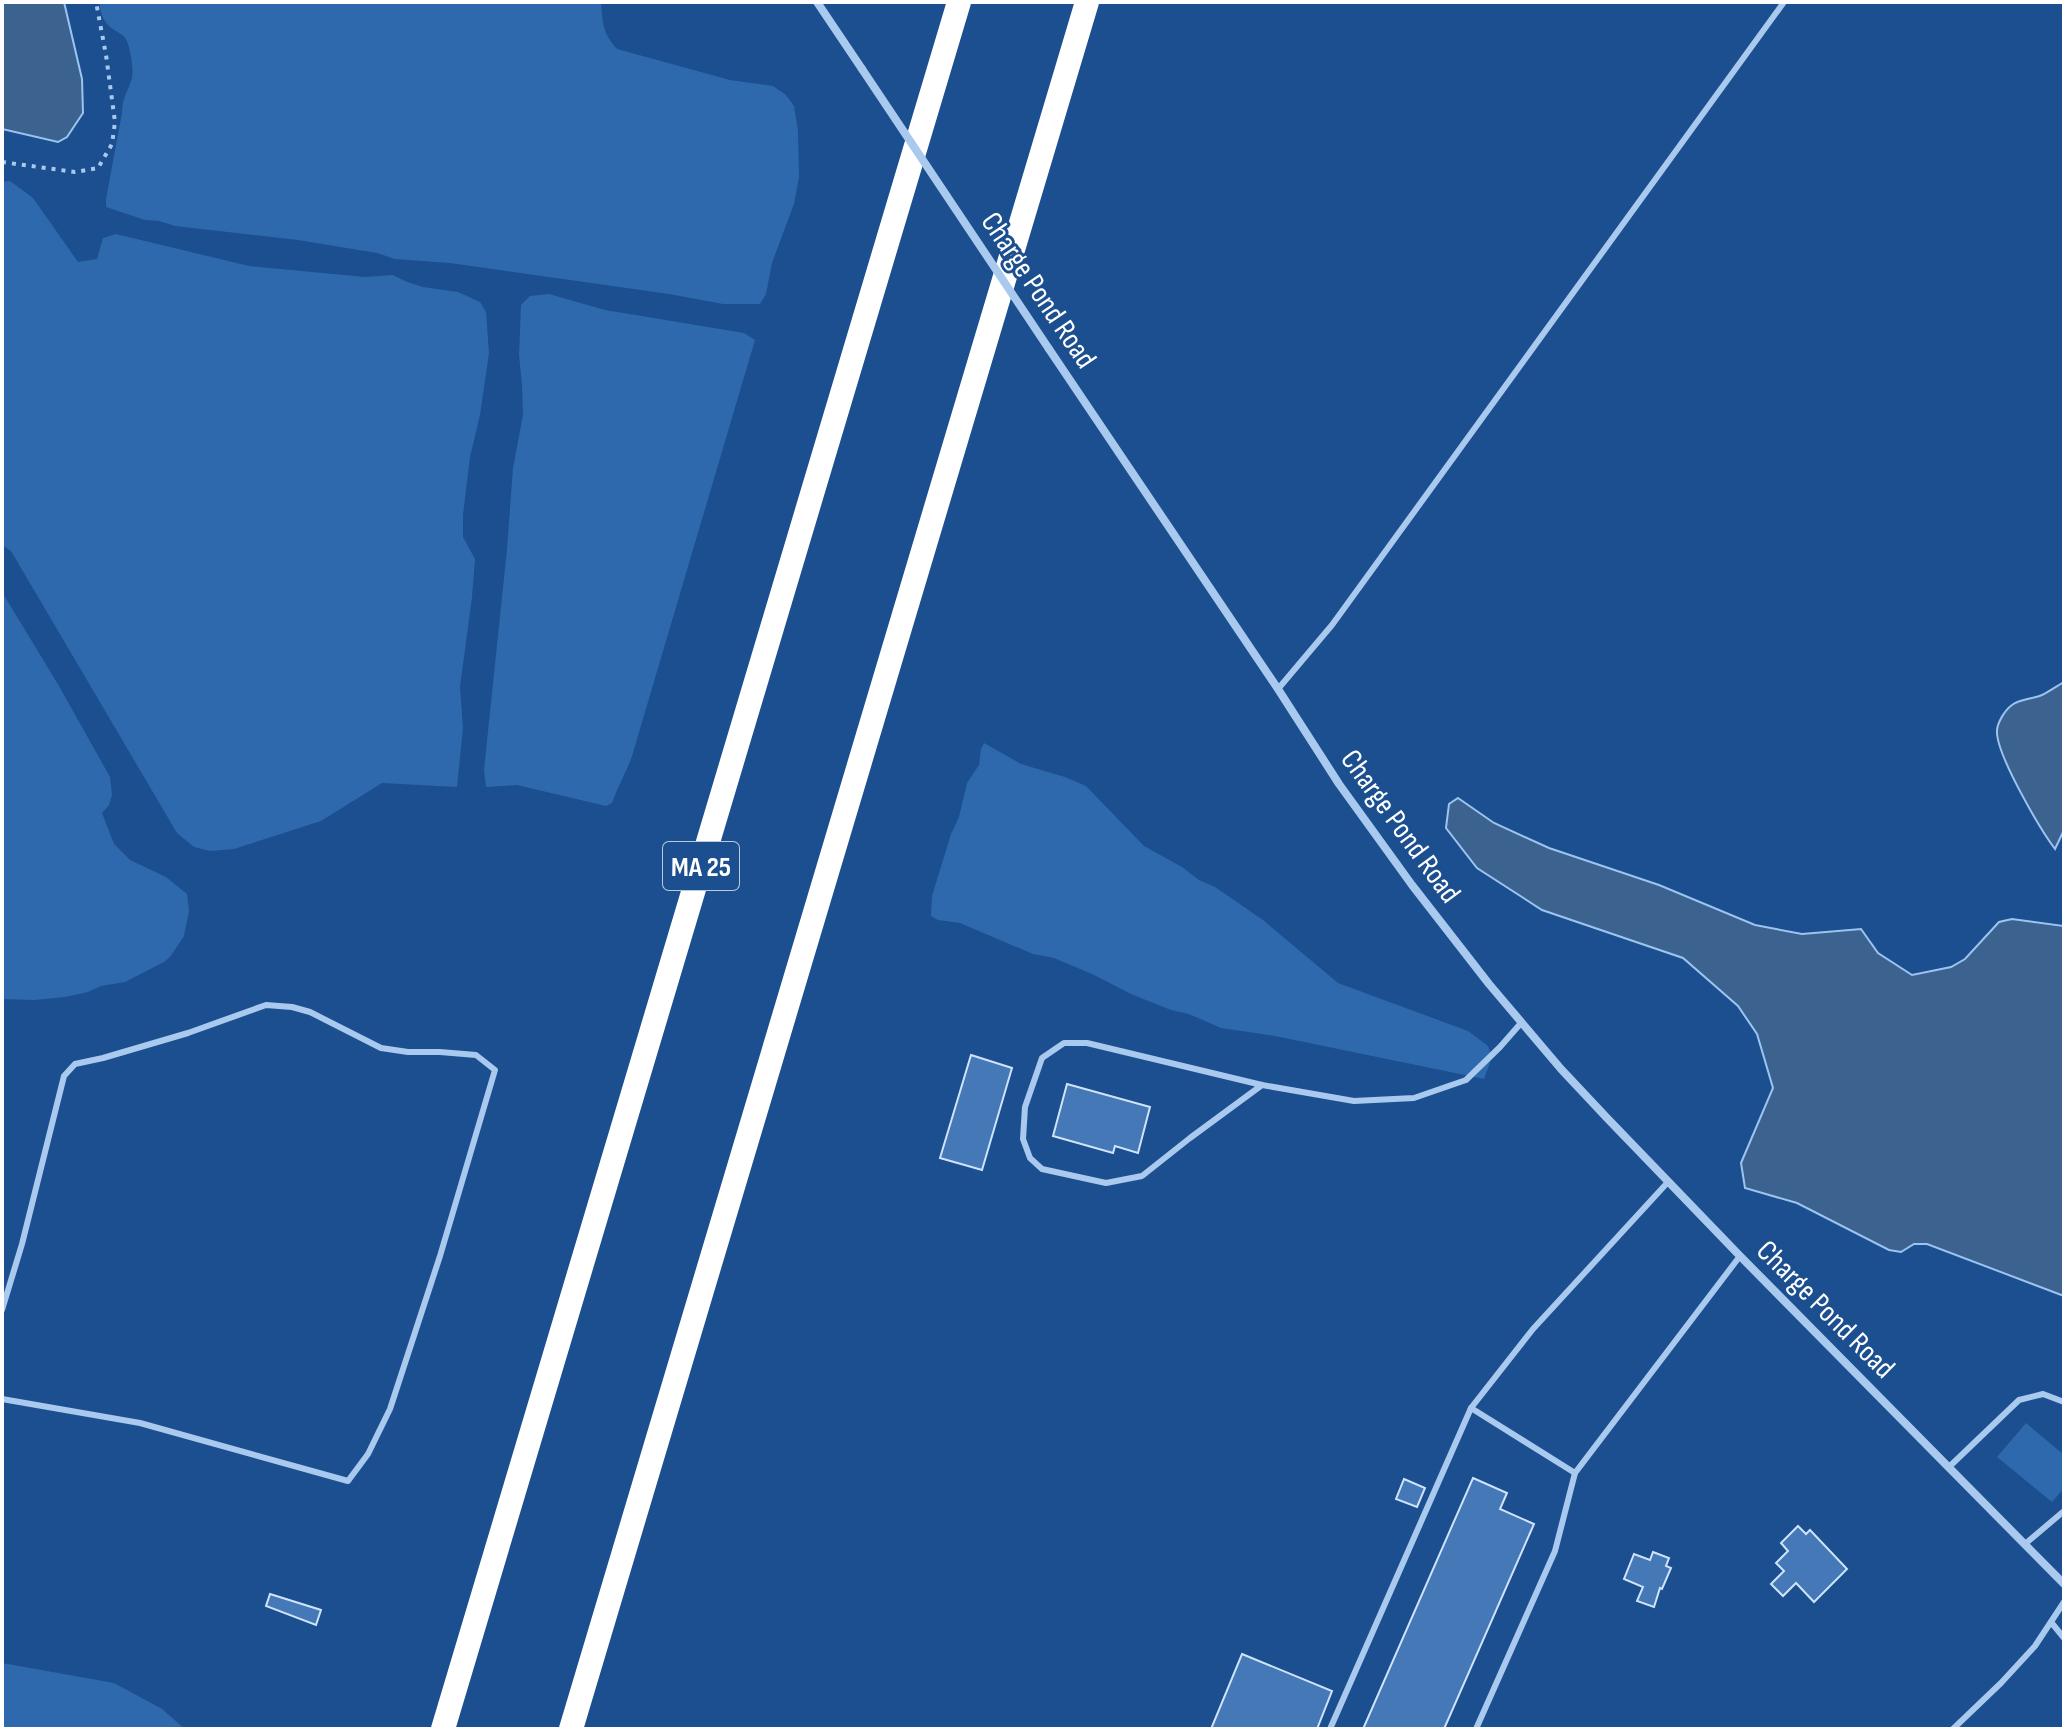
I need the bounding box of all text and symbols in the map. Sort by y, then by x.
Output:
street label: Charge Pond Road [973,206,1104,376]
street label: Charge Pond Road [1333,743,1468,910]
road number: MA 25 [663,842,739,890]
street label: Charge Pond Road [1749,1233,1902,1386]

